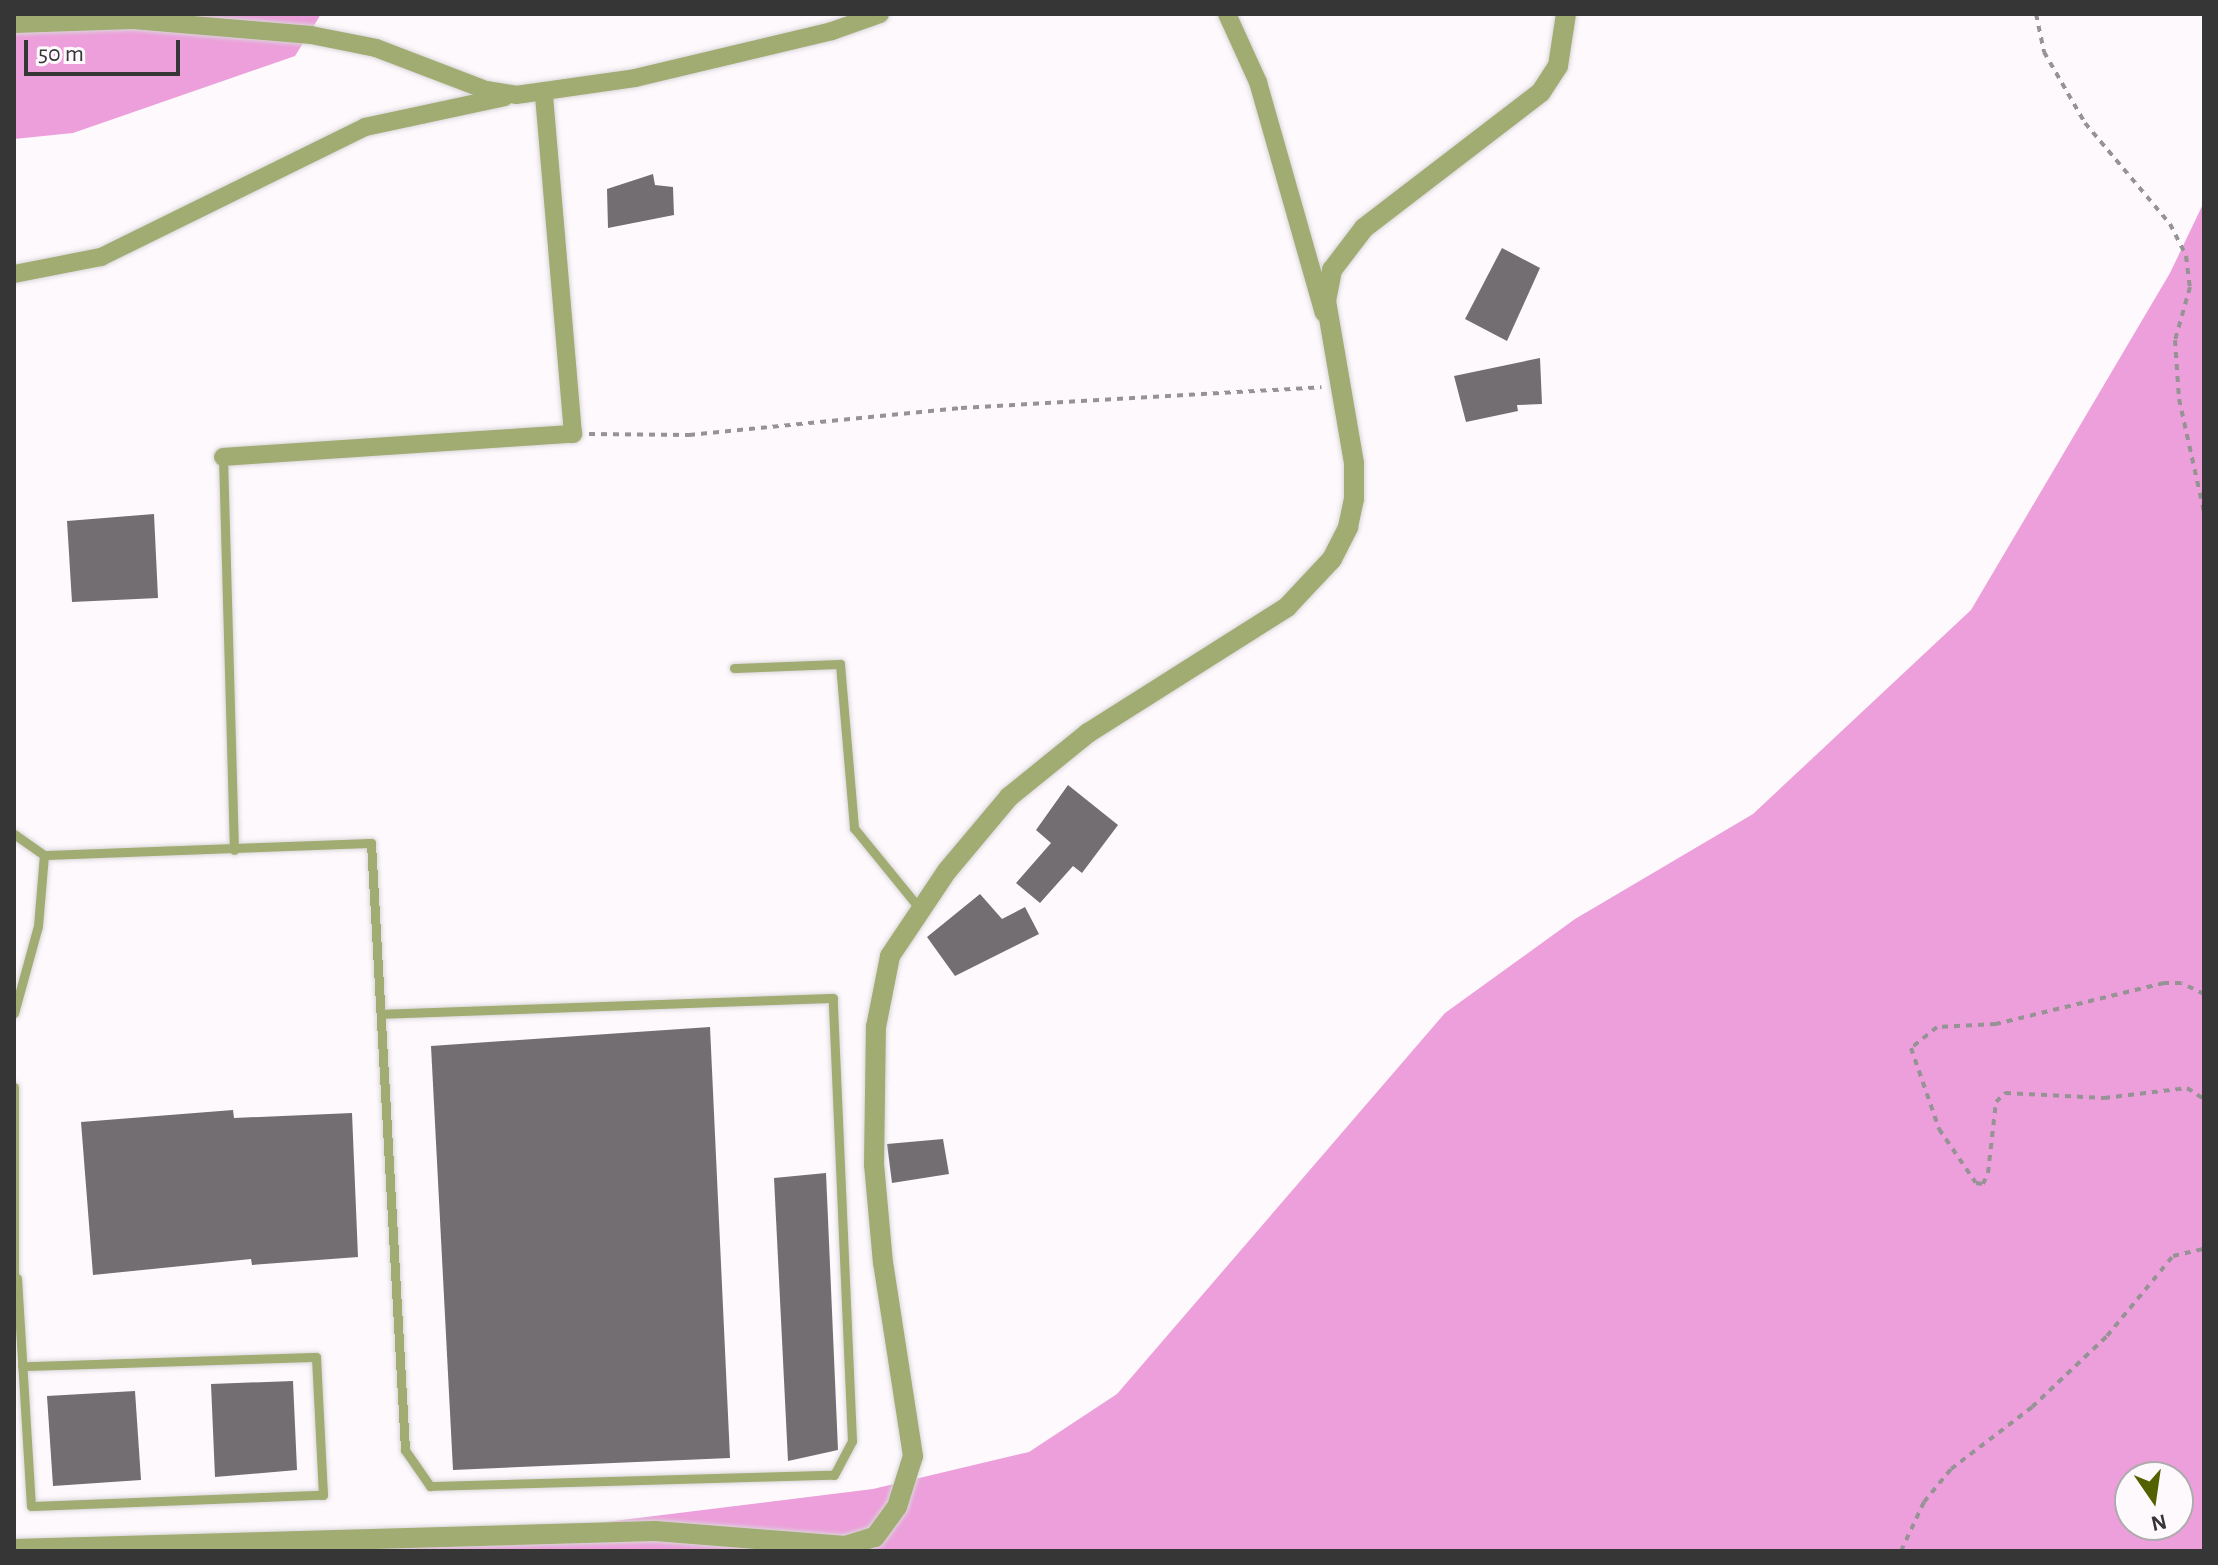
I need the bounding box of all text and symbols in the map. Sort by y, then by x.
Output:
scale bar [28,24,184,74]
text: 50 m [38,42,84,66]
north arrow [2114,1461,2194,1541]
text: N [2149,1510,2169,1535]

